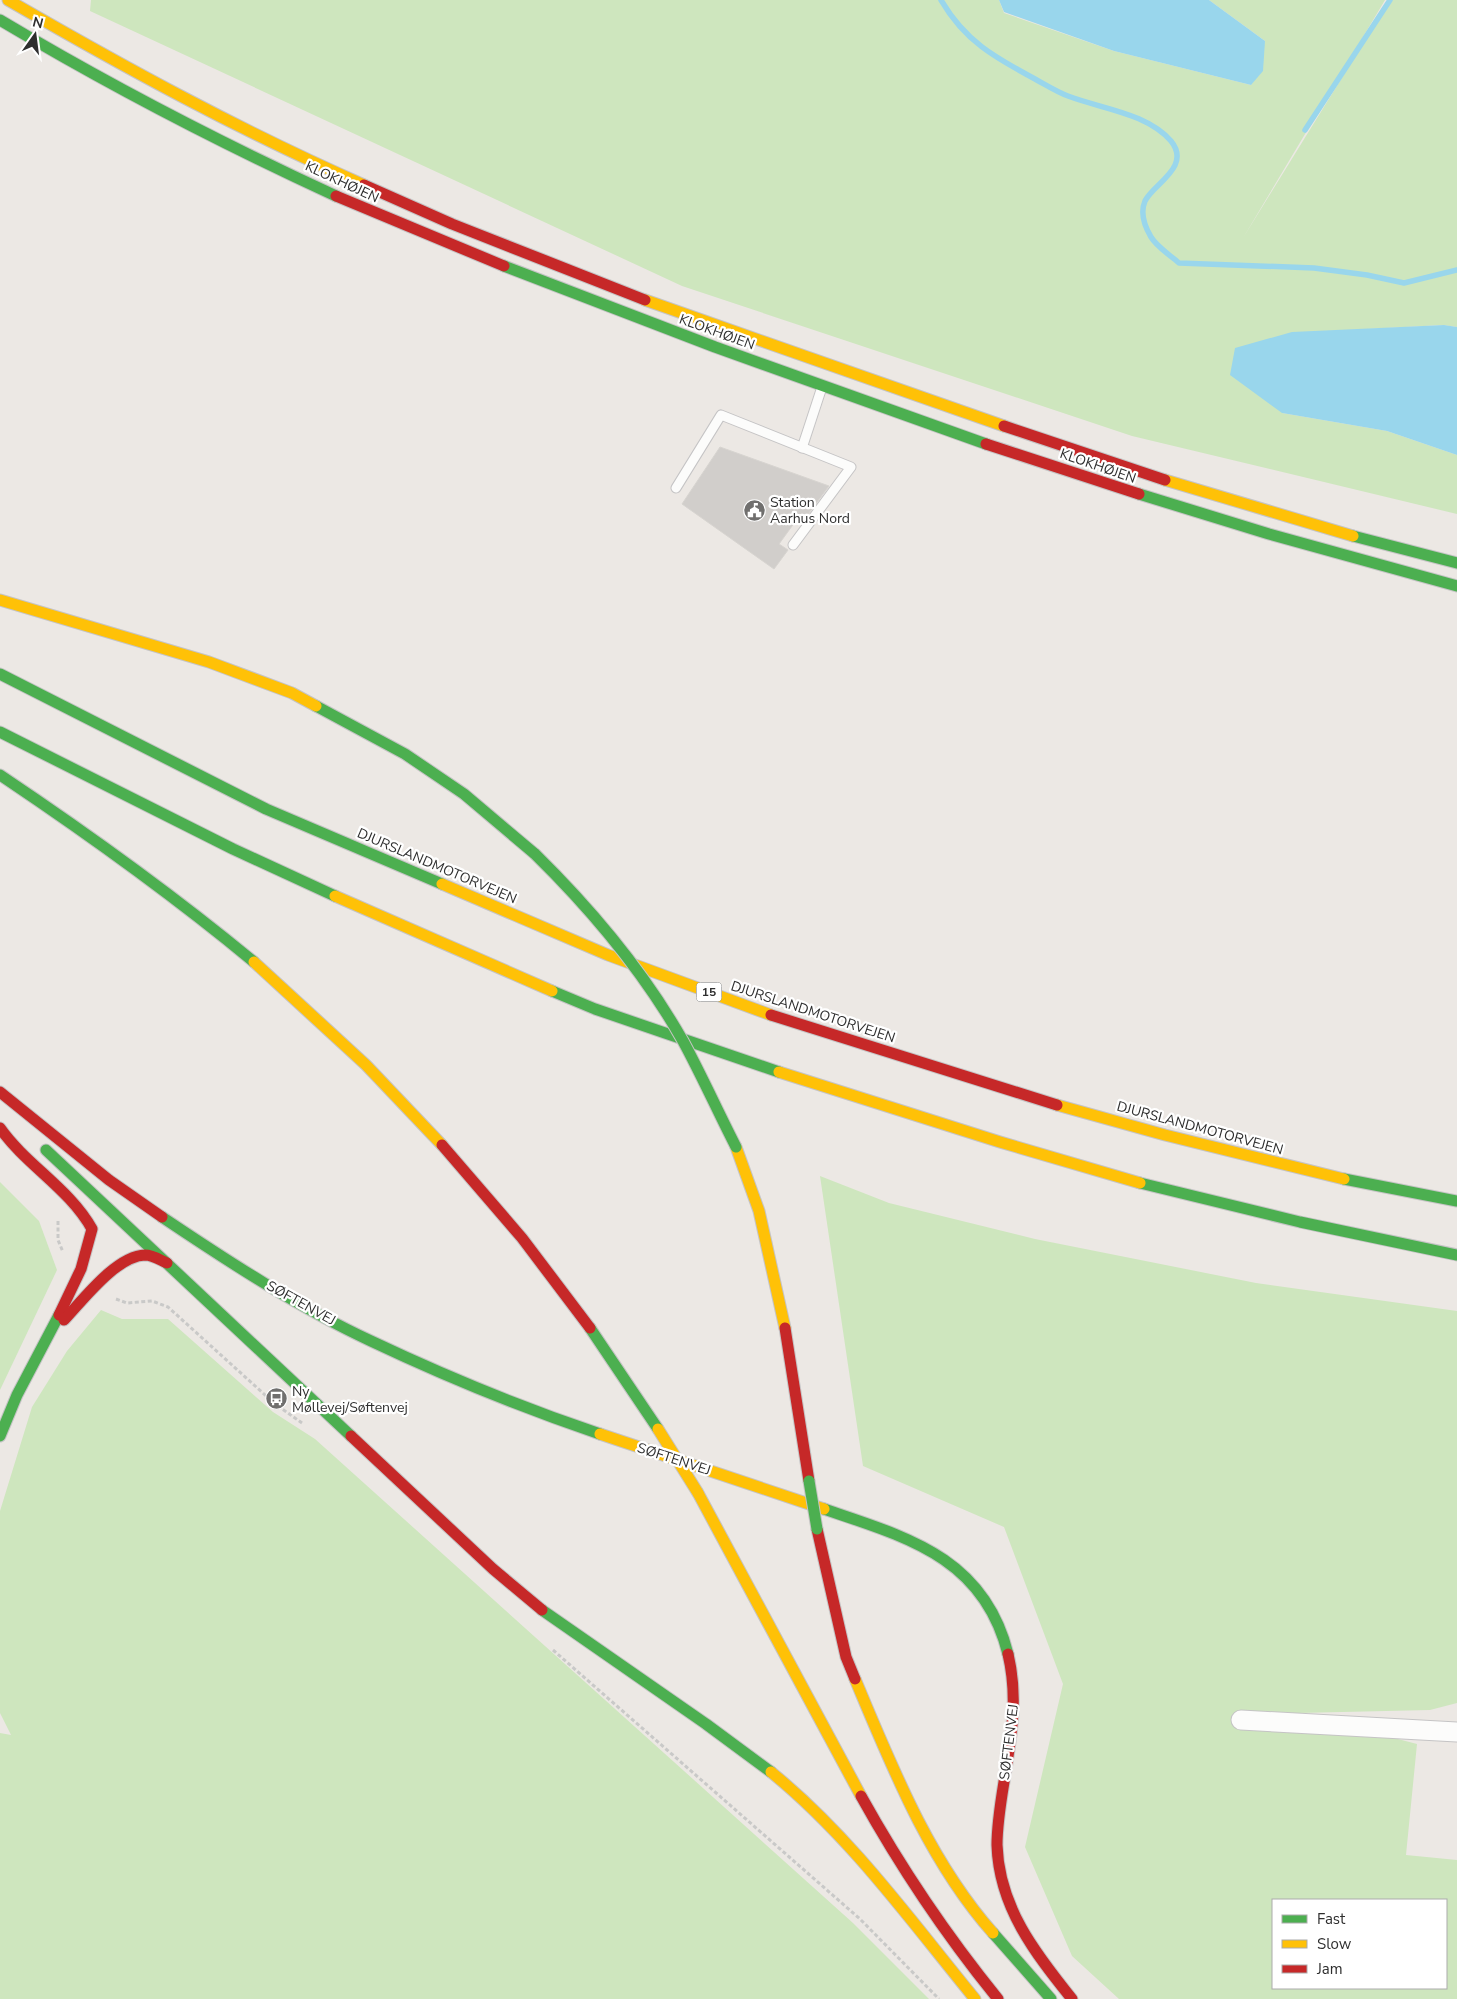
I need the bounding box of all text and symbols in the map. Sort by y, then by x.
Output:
north arrow [10,10,60,60]
text: N [31,12,45,33]
street label: KLOKHØJEN [302,157,382,207]
street label: KLOKHØJEN [676,310,758,354]
street label: KLOKHØJEN [1057,444,1139,488]
place label: Station Aarhus Nord [770,493,850,528]
public building icon: Station Aarhus Nord [742,498,766,522]
street label: DJURSLANDMOTORVEJEN [354,824,520,908]
street label: DJURSLANDMOTORVEJEN [728,976,898,1048]
road number: 15 [696,982,722,1002]
street label: DJURSLANDMOTORVEJEN [1115,1097,1285,1159]
street label: SØFTENVEJ [263,1276,339,1330]
place label: Ny Møllevej/Søftenvej [292,1382,408,1417]
bus stop icon: Ny Møllevej/Søftenvej [264,1387,288,1411]
street label: SØFTENVEJ [635,1438,713,1480]
street label: SØFTENVEJ [995,1703,1023,1781]
legend [1272,1899,1447,1989]
text: Fast [1317,1909,1346,1929]
text: Slow [1317,1934,1352,1954]
text: Jam [1316,1959,1343,1979]

